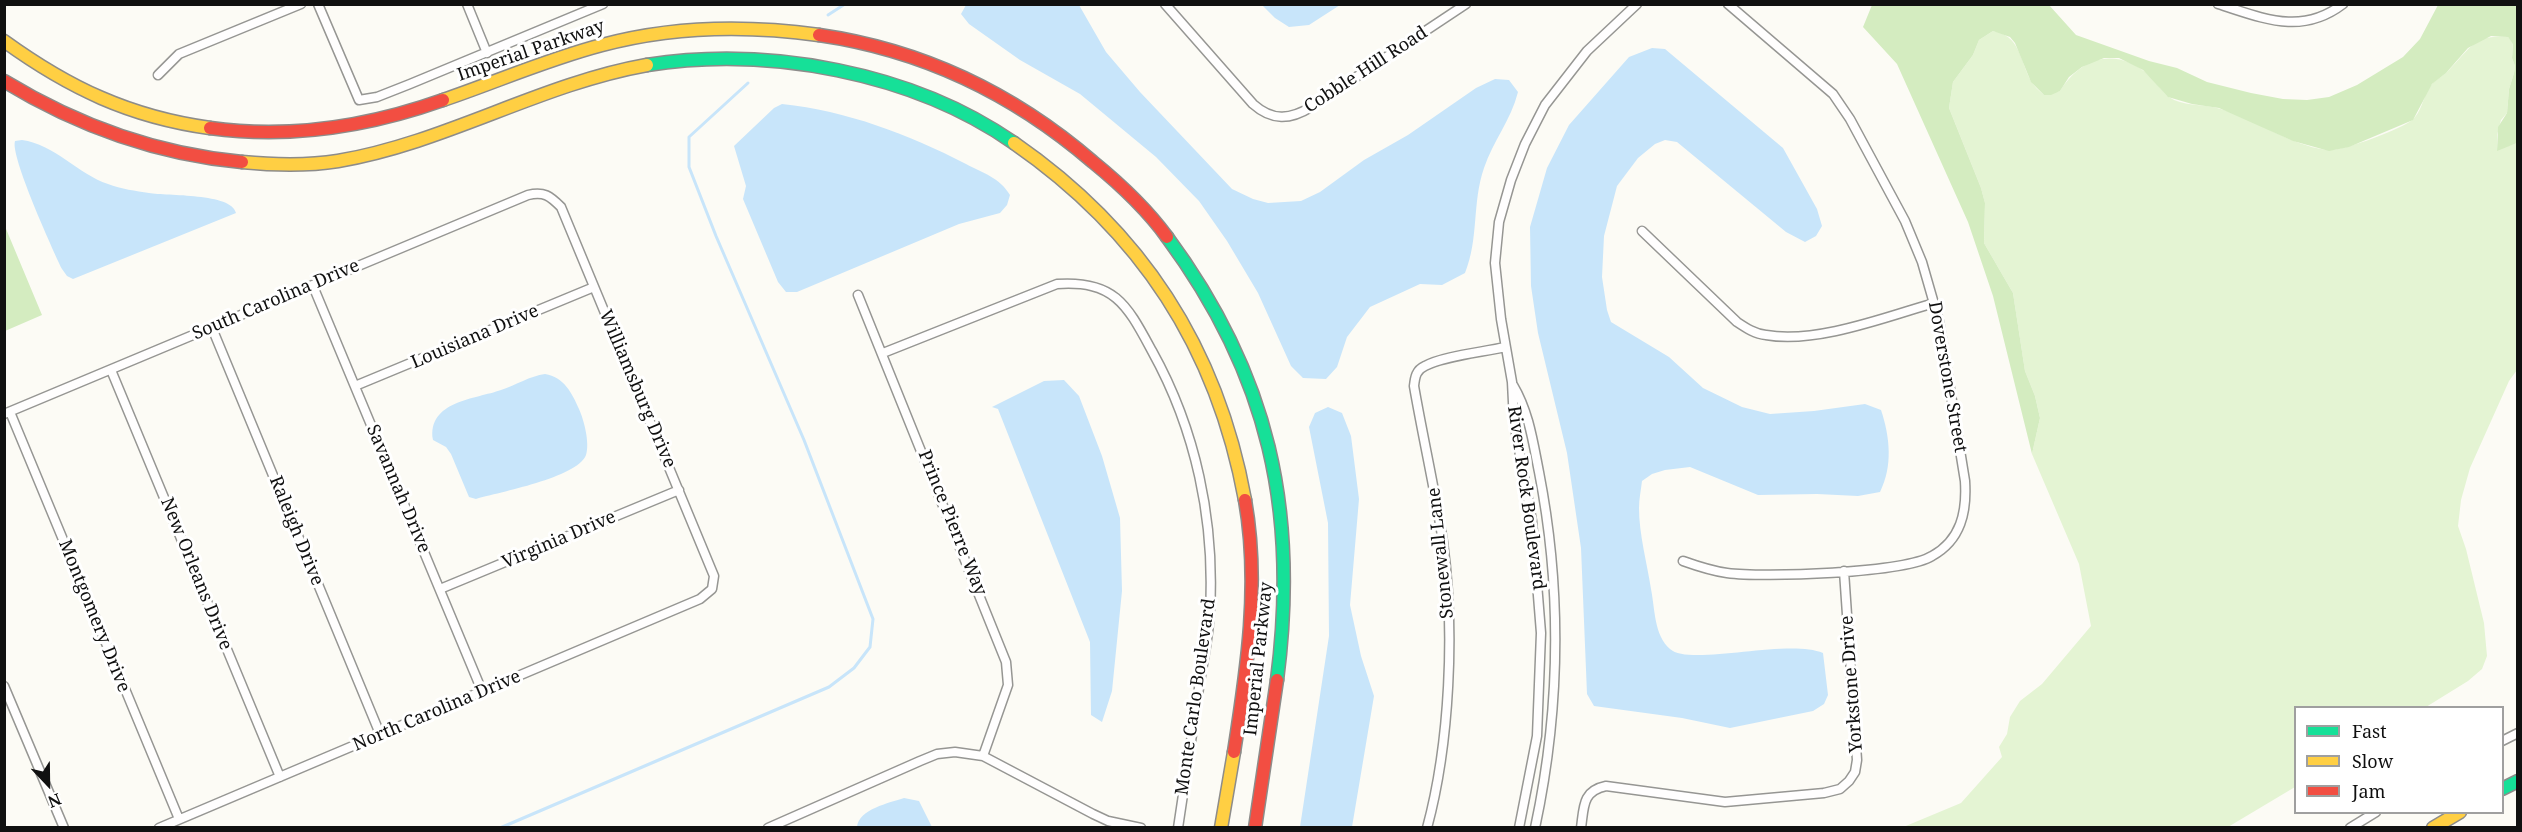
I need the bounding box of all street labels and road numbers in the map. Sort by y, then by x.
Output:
street label: Imperial Parkway [454,16,608,86]
street label: Cobble Hill Road [1300,22,1432,118]
street label: South Carolina Drive [189,255,363,345]
street label: Louisiana Drive [408,300,542,374]
street label: Doverstone Street [1923,300,1971,454]
street label: Williamsburg Drive [594,307,680,471]
street label: River Rock Boulevard [1502,404,1550,592]
street label: Savannah Drive [361,422,435,556]
street label: Prince Pierre Way [913,447,991,599]
street label: Raleigh Drive [264,473,328,589]
street label: Stonewall Lane [1423,486,1459,620]
street label: New Orleans Drive [156,495,236,653]
street label: Virginia Drive [499,506,619,574]
street label: Montgomery Drive [54,537,134,695]
street label: Imperial Parkway [1240,581,1278,737]
street label: Monte Carlo Boulevard [1171,597,1221,797]
street label: Yorkstone Drive [1836,615,1868,753]
street label: North Carolina Drive [350,666,524,756]

